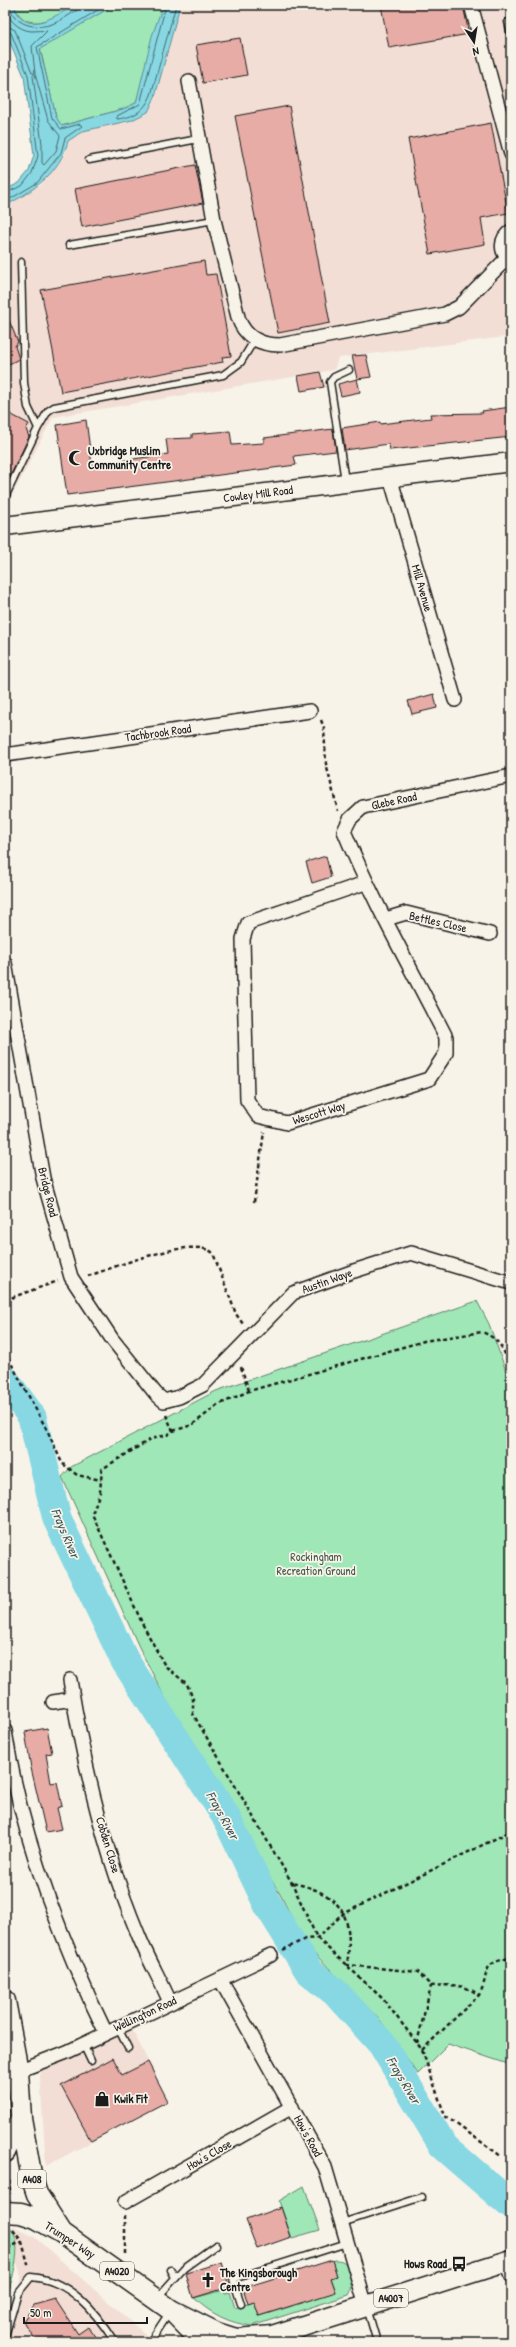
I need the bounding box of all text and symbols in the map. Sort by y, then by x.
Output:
north arrow [454,22,494,62]
text: N [472,44,480,59]
place label: Uxbridge Muslim Community Centre [88,442,171,474]
mosque icon: Uxbridge Muslim Community Centre [67,449,85,467]
street label: Cowley Mill Road [222,481,294,506]
street label: Mill Avenue [408,562,437,614]
street label: Tachbrook Road [124,719,192,746]
street label: Glebe Road [370,787,418,814]
street label: Bettles Close [408,907,469,936]
street label: Wescott Way [290,1096,347,1129]
street label: Bridge Road [34,1165,63,1219]
street label: Austin Waye [299,1264,354,1297]
water label: Frays River [47,1505,85,1563]
park label: Rockingham Recreation Ground [277,1548,356,1579]
water label: Frays River [202,1788,245,1844]
street label: Cobden Close [92,1815,125,1875]
street label: Wellington Road [111,1991,179,2036]
water label: Frays River [383,2053,426,2109]
shop icon: Kwik Fit [93,2090,111,2108]
place label: Kwik Fit [114,2090,148,2107]
street label: How's Road [290,2112,327,2160]
street label: How's Close [183,2135,235,2174]
road number: A408 [18,2170,46,2188]
street label: Trumper Way [41,2217,99,2262]
place label: Hows Road [404,2255,447,2272]
bus stop icon: Hows Road [450,2255,468,2273]
road number: A4020 [100,2262,134,2280]
place label: The Kingsborough Centre [219,2264,298,2295]
church icon: The Kingsborough Centre [199,2271,217,2289]
road number: A4007 [374,2289,408,2307]
scale bar [24,2299,147,2325]
text: 50 m [30,2304,51,2321]

